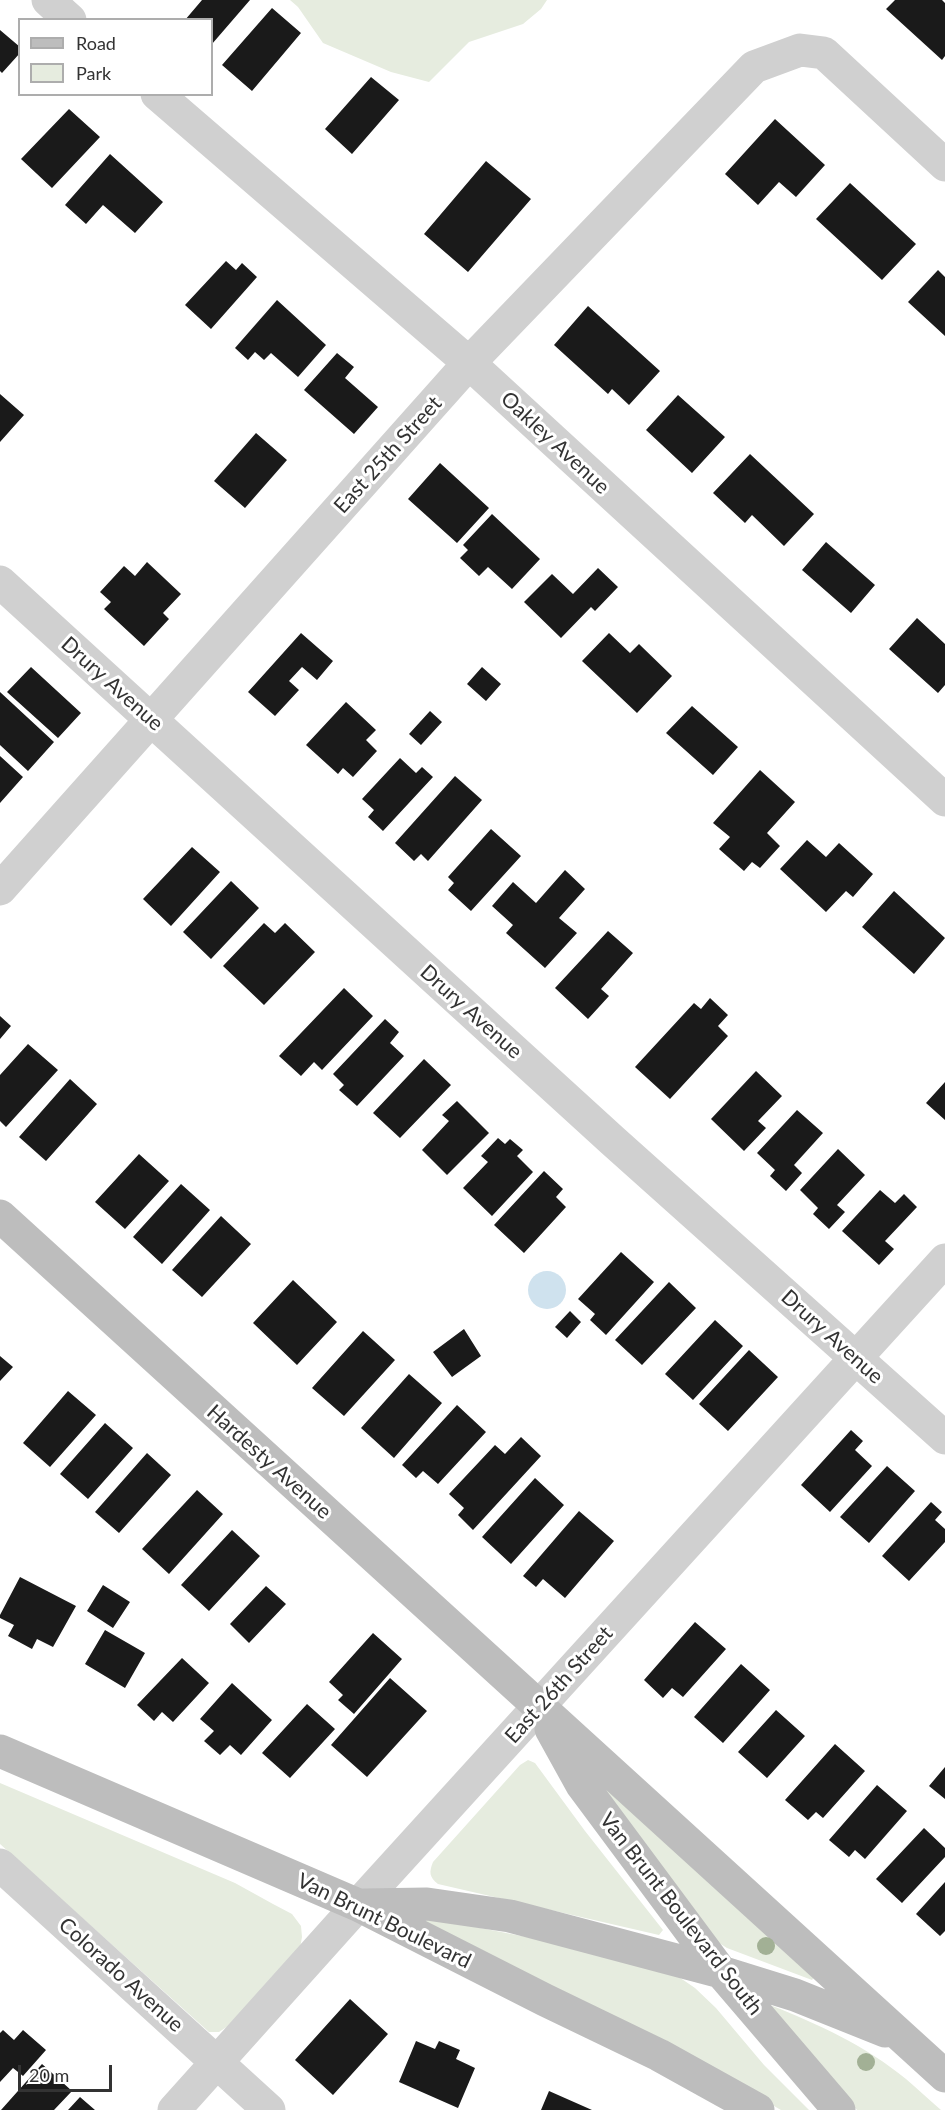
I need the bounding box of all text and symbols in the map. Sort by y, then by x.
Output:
legend [18,18,213,96]
text: Road [76,32,116,54]
text: Park [76,62,111,84]
street label: Oakley Avenue [496,386,614,500]
street label: East 25th Street [329,391,447,519]
street label: Drury Avenue [56,632,168,736]
street label: Drury Avenue [415,960,527,1064]
street label: Drury Avenue [776,1285,888,1389]
street label: Hardesty Avenue [202,1400,336,1524]
street label: East 26th Street [500,1621,618,1749]
street label: Van Brunt Boulevard South [594,1808,768,2020]
street label: Van Brunt Boulevard [293,1868,475,1974]
street label: Colorado Avenue [53,1912,189,2038]
scale bar [21,2053,116,2091]
text: 20 m [29,2064,69,2086]

